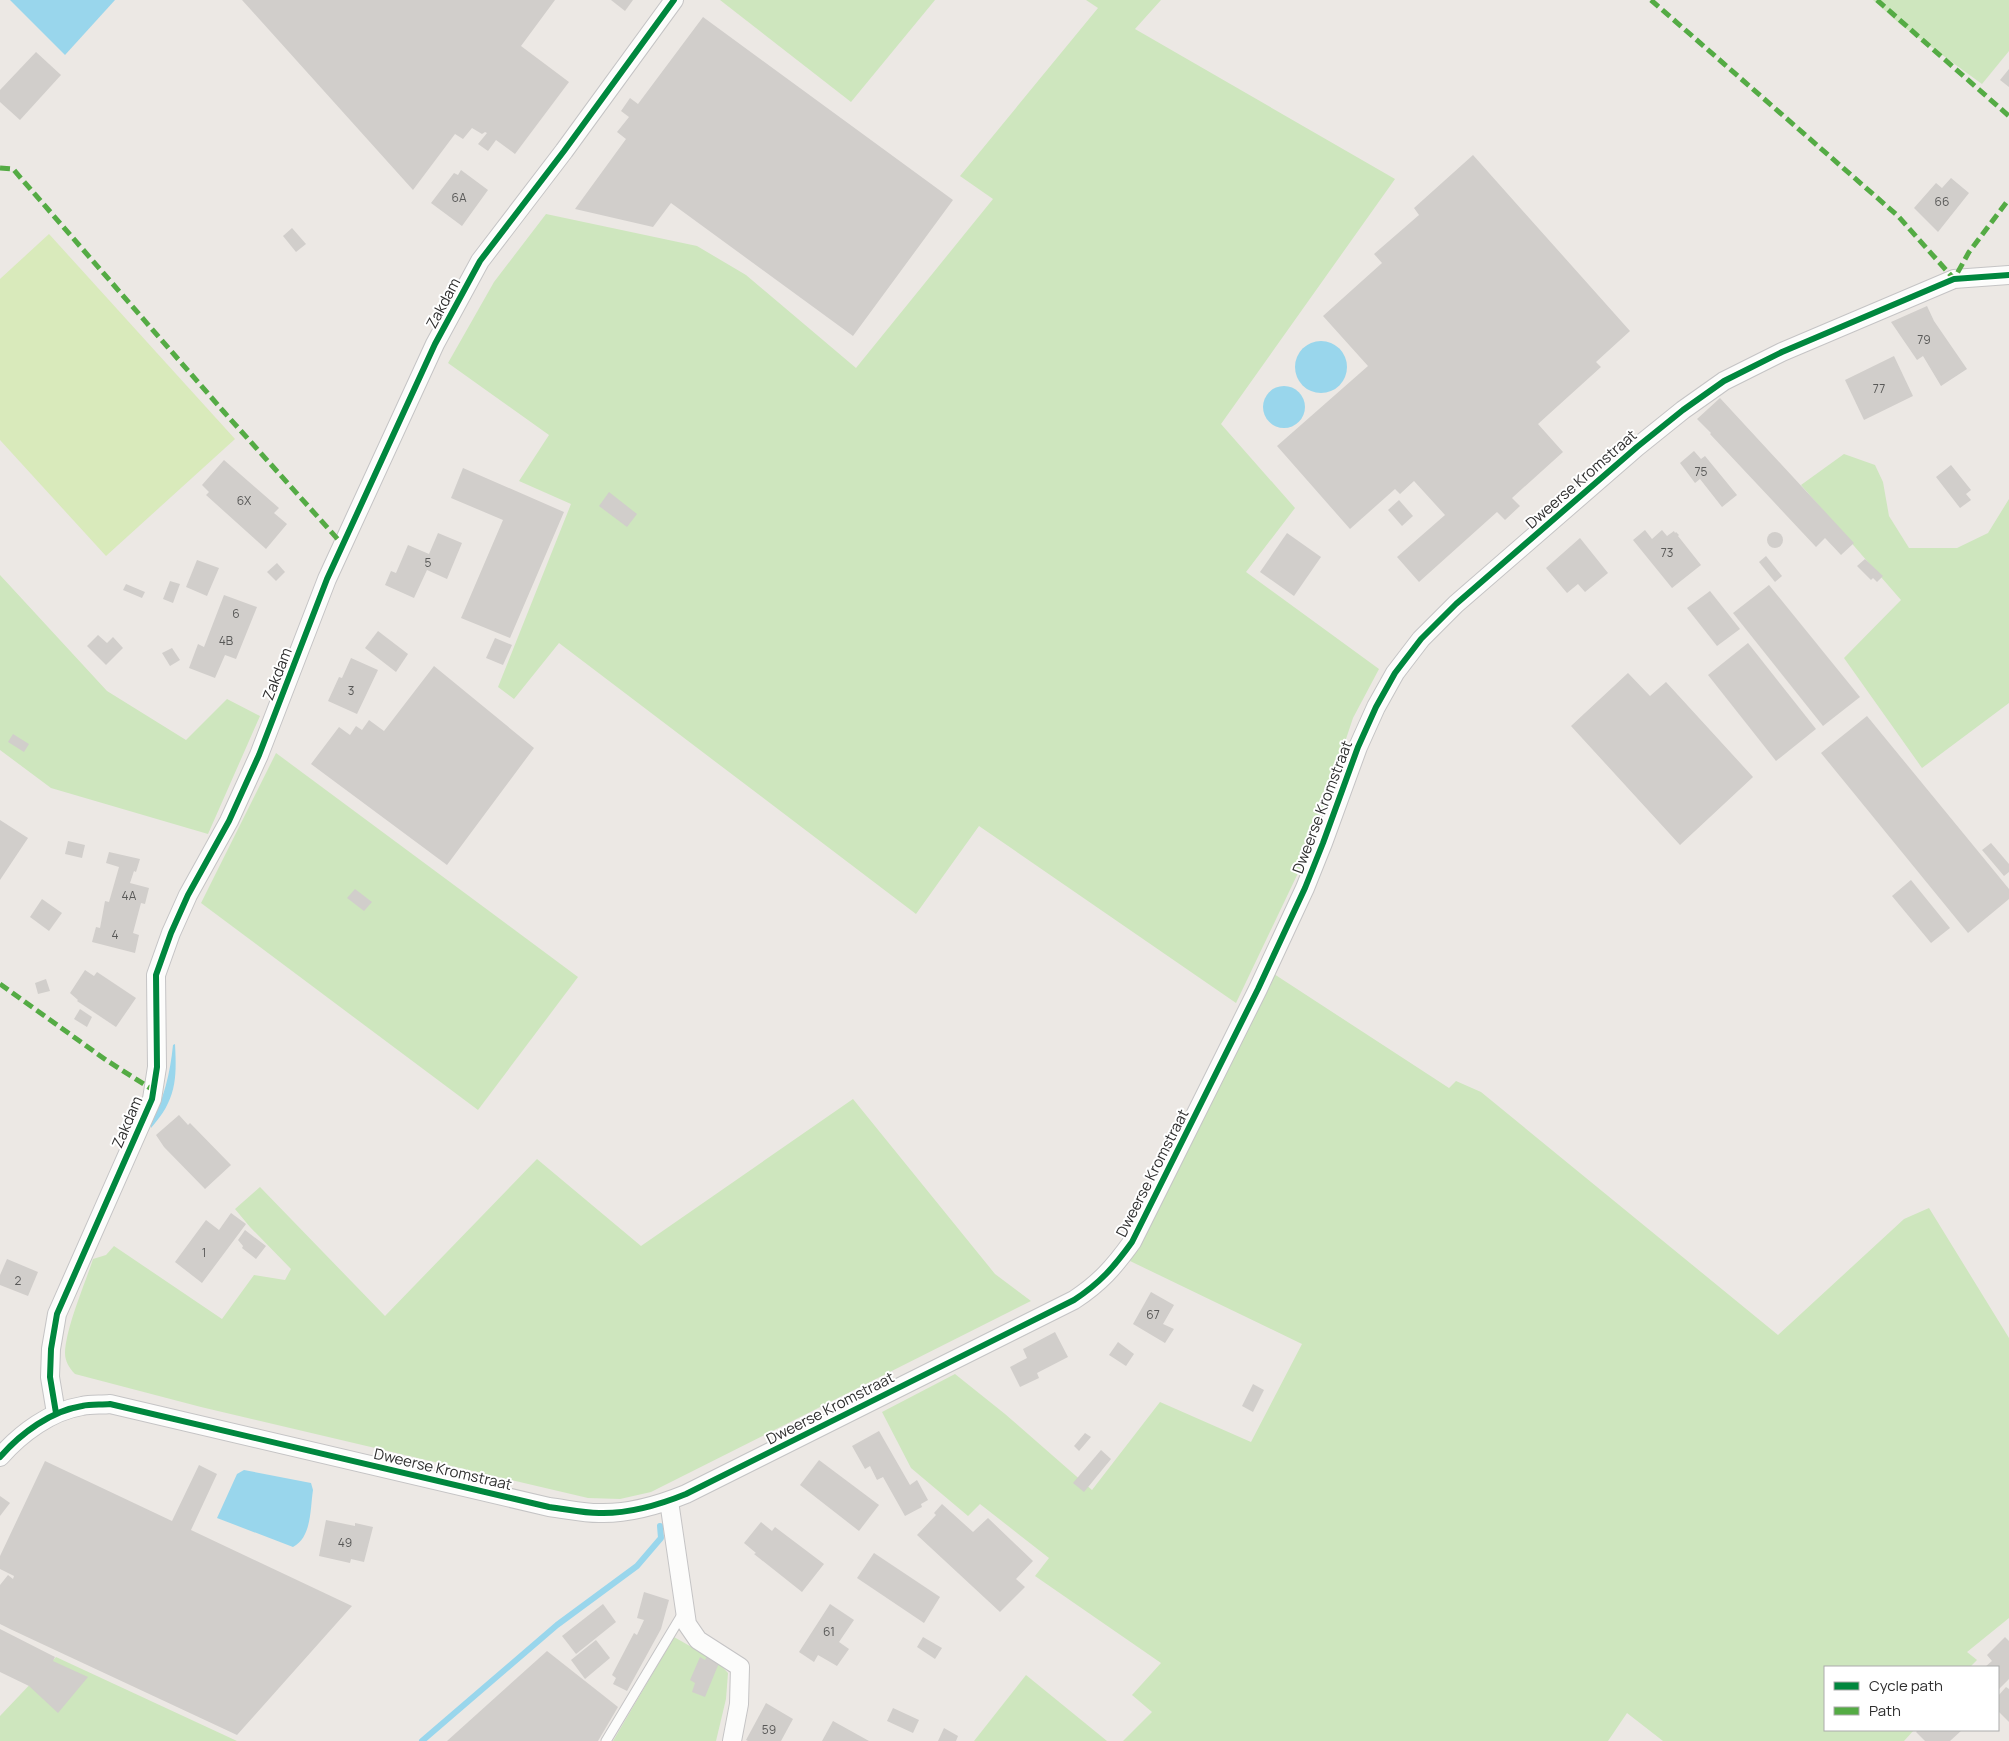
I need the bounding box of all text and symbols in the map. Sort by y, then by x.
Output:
house number: 6A [451,189,467,206]
house number: 66 [1935,193,1949,210]
street label: Zakdam [421,274,465,332]
house number: 79 [1917,331,1931,348]
house number: 77 [1873,380,1885,397]
street label: Dweerse Kromstraat [1521,425,1641,533]
house number: 75 [1695,463,1708,480]
house number: 6X [237,492,252,509]
house number: 73 [1661,544,1673,561]
house number: 5 [425,554,432,571]
house number: 6 [232,605,240,622]
house number: 4B [219,632,233,649]
street label: Zakdam [257,645,297,703]
house number: 3 [348,682,354,699]
street label: Dweerse Kromstraat [1287,737,1357,877]
house number: 4A [122,887,137,904]
house number: 4 [111,926,119,943]
street label: Zakdam [107,1093,147,1151]
street label: Dweerse Kromstraat [1111,1105,1193,1241]
house number: 1 [202,1244,206,1261]
house number: 2 [15,1272,22,1289]
house number: 67 [1146,1306,1160,1323]
street label: Dweerse Kromstraat [762,1367,898,1449]
street label: Dweerse Kromstraat [372,1443,514,1495]
house number: 49 [338,1534,352,1551]
house number: 61 [823,1623,835,1640]
legend [1824,1666,1999,1731]
text: Cycle path [1869,1675,1943,1696]
text: Path [1869,1700,1901,1721]
house number: 59 [762,1721,776,1738]

